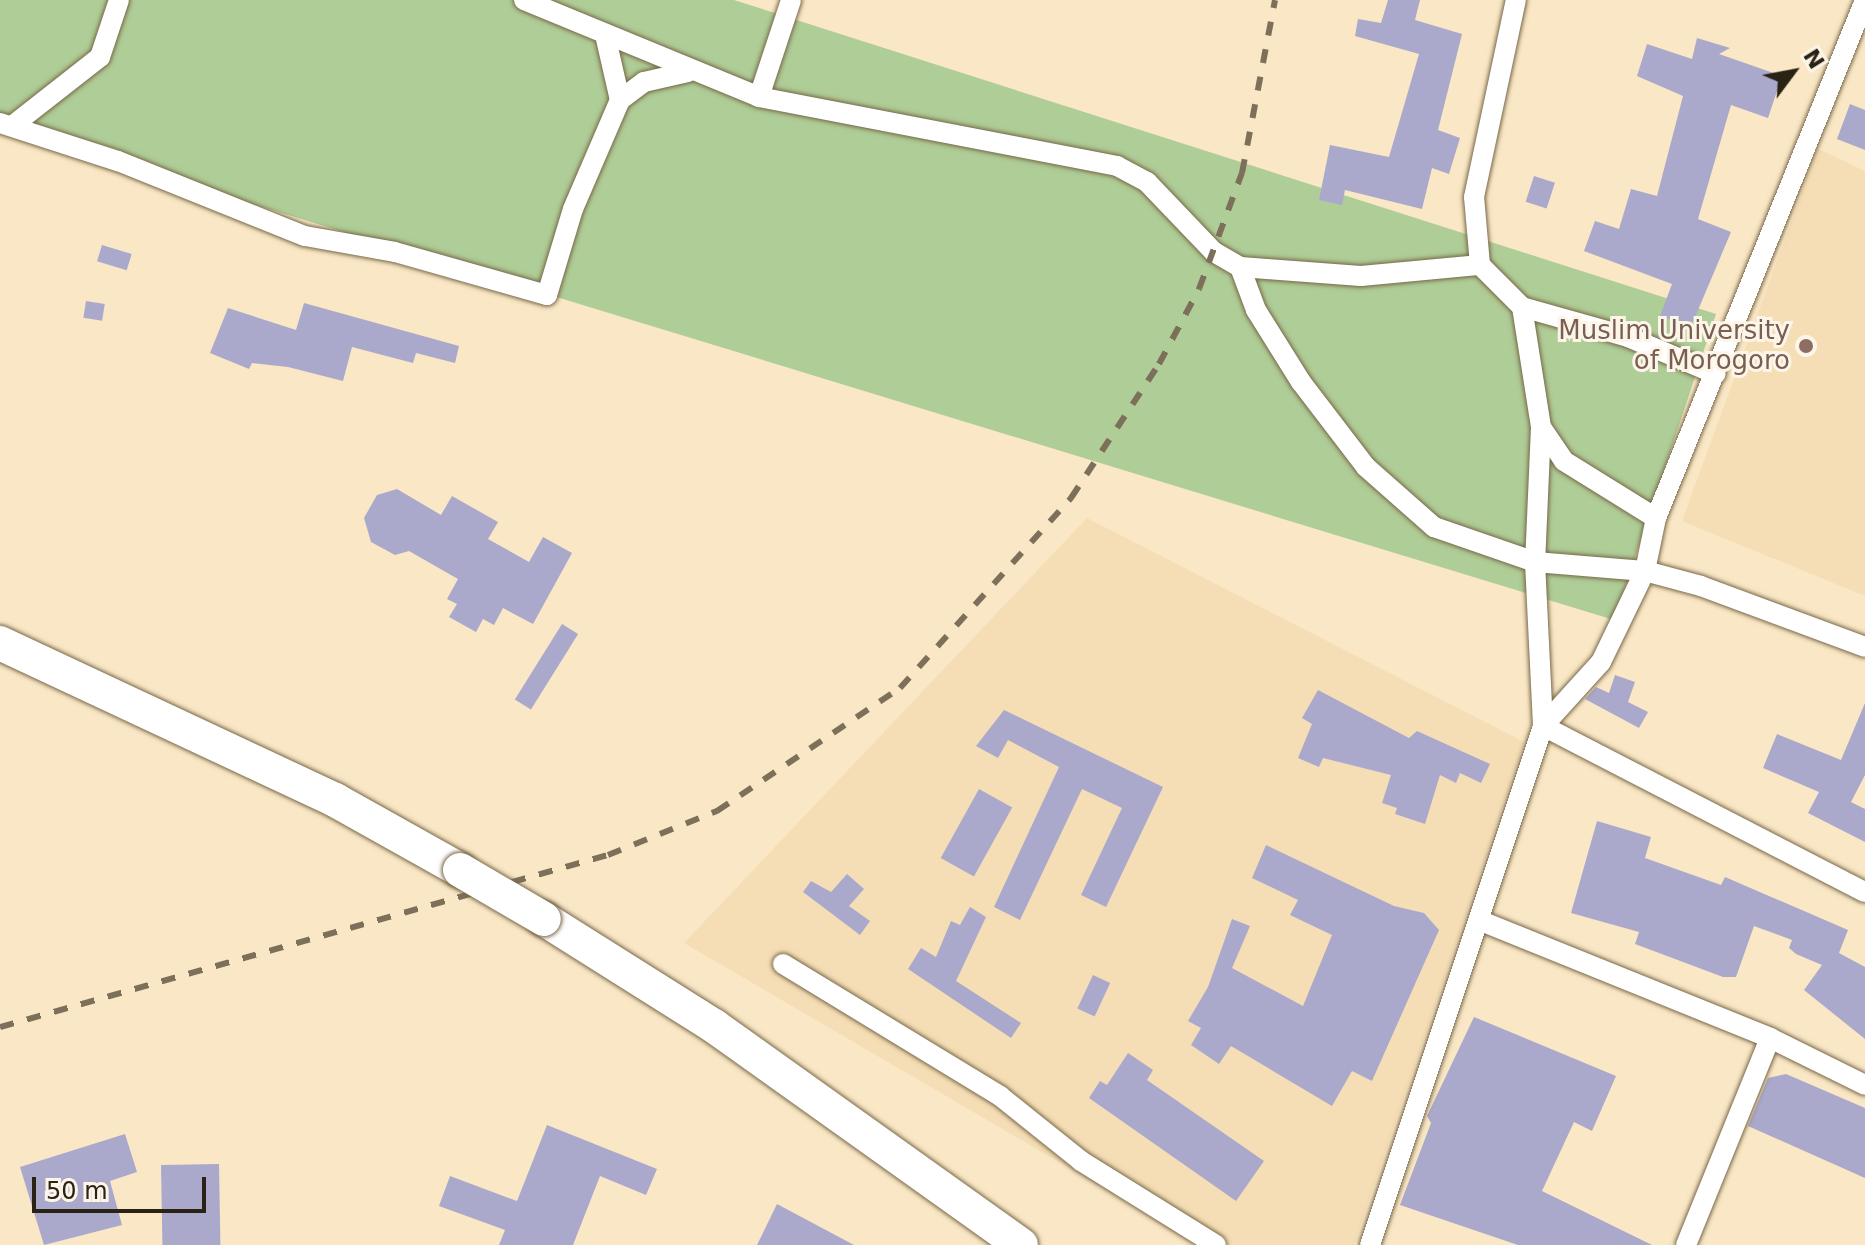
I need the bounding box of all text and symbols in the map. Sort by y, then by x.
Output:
north arrow [1753,32,1833,112]
text: N [1798,45,1829,73]
place label: Muslim University of Morogoro [1558,315,1790,376]
marker: Muslim University of Morogoro [1797,337,1815,355]
scale bar [36,1161,210,1211]
text: 50 m [46,1177,108,1205]

